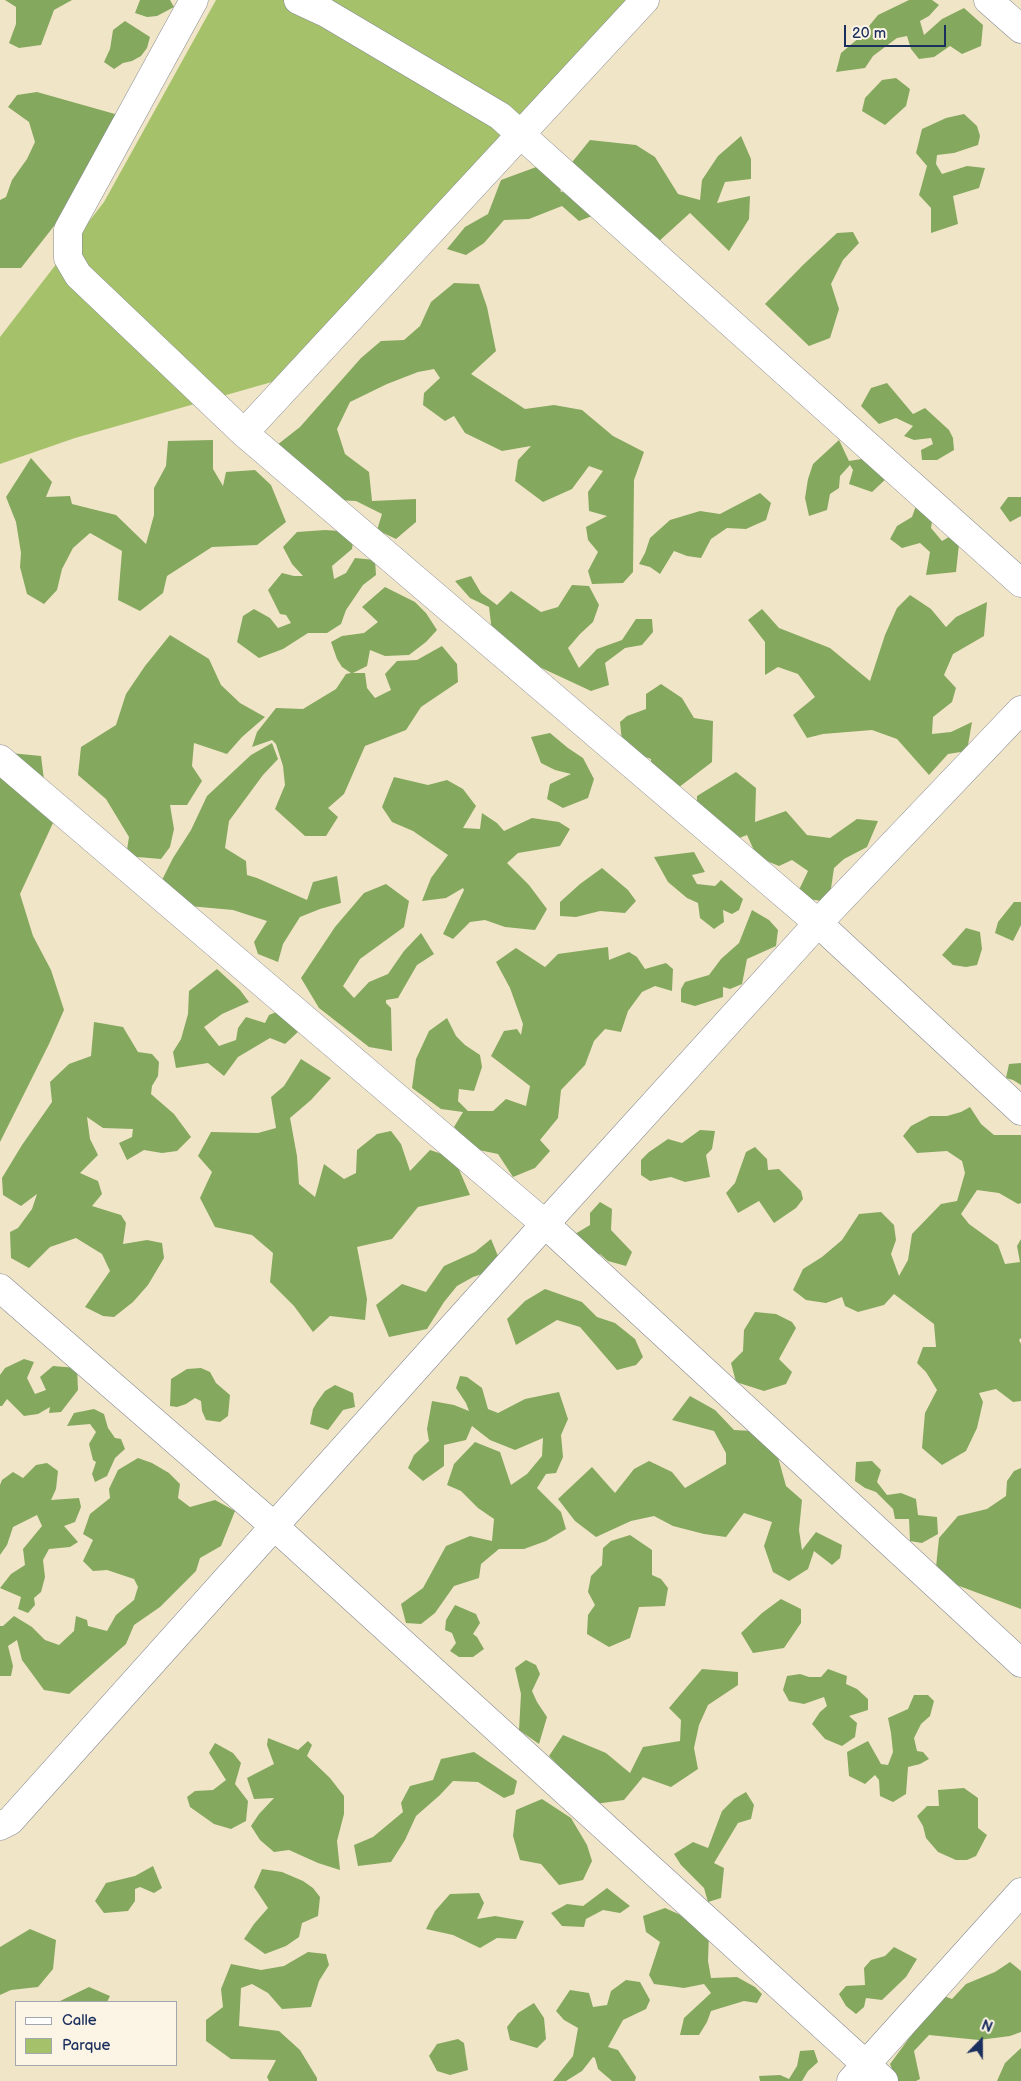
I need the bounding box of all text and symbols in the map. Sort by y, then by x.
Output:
scale bar [846,15,948,47]
text: 20 m [852,24,886,43]
legend [15,2001,178,2066]
text: Calle [62,2011,97,2030]
north arrow [956,2016,1006,2066]
text: N [979,2017,995,2036]
text: Parque [62,2036,110,2055]

